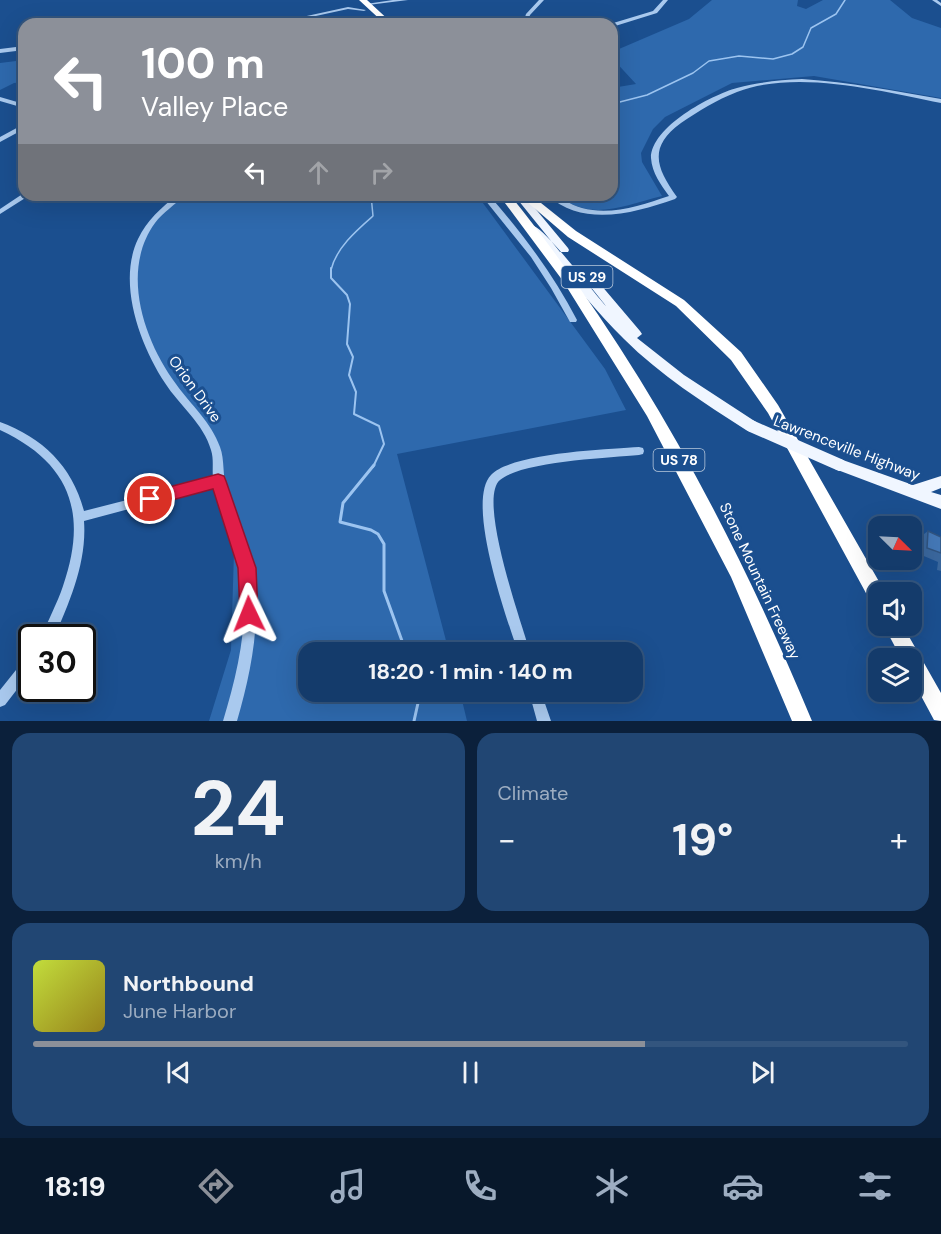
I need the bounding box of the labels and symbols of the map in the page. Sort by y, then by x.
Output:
road number: US 29 [562,266,612,288]
street label: Orion Drive [164,352,226,426]
street label: Lawrenceville Highway [771,411,924,485]
road number: US 78 [654,449,704,471]
pin [124,473,175,524]
street label: Stone Mountain Freeway [715,499,805,663]
north arrow [868,516,922,570]
position arrow [217,582,281,646]
speed limit sign: 30 [18,624,96,702]

